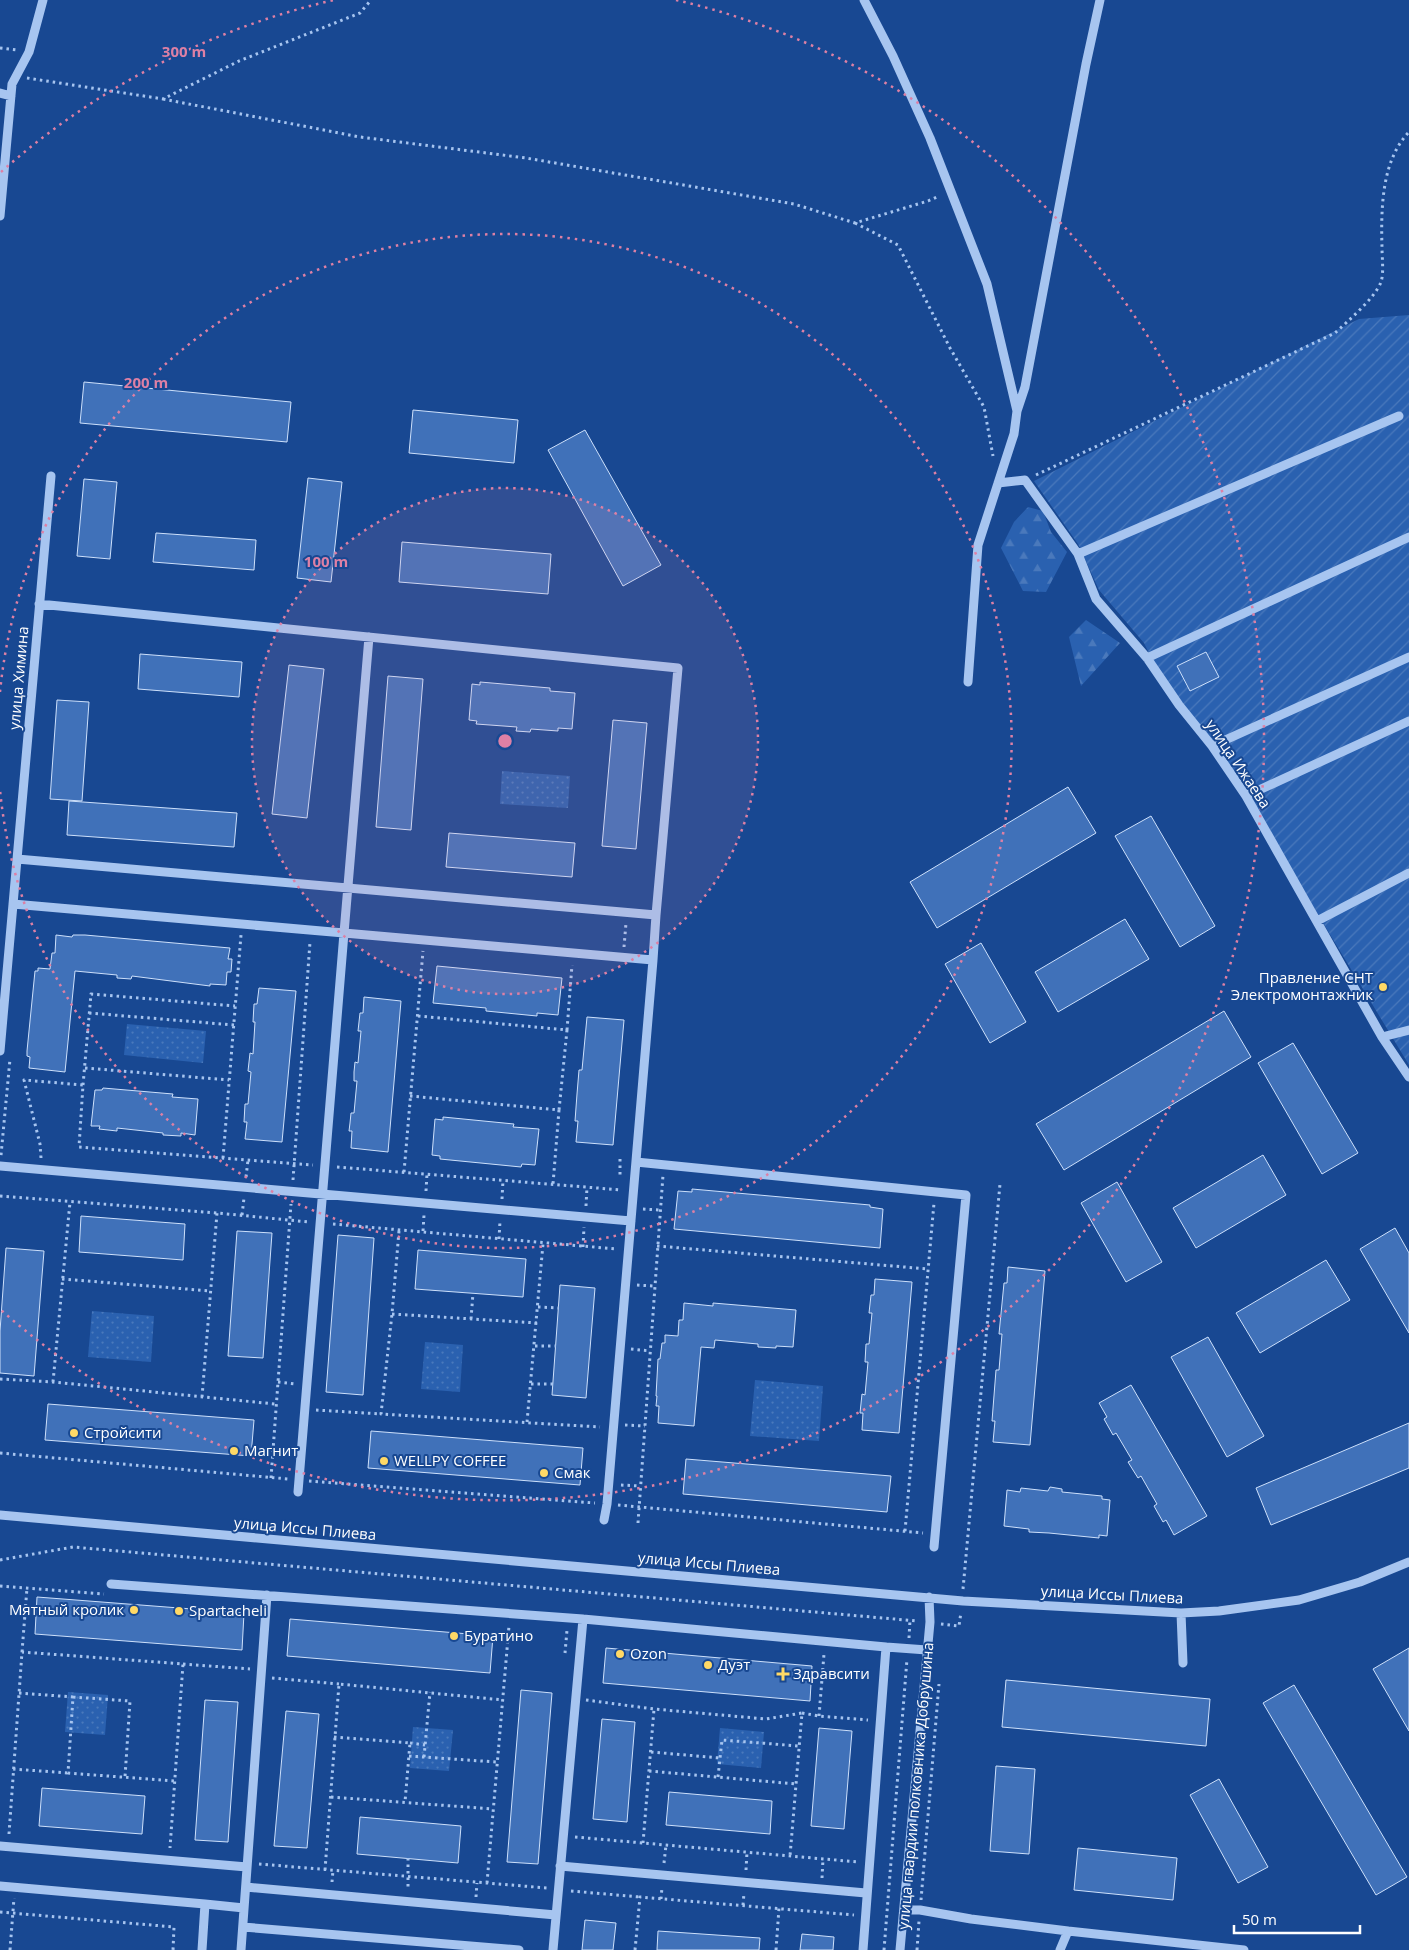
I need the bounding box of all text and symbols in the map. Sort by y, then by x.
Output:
text: 300 m [162,41,206,61]
text: 200 m [124,372,168,392]
text: 100 m [304,551,348,571]
street label: улица Химина [4,625,32,731]
street label: улица Ижаева [1202,715,1276,812]
centre of rings [496,732,514,750]
place label: Правление СНТ Электромонтажник [1231,967,1374,1004]
marker: Правление СНТ Электромонтажник [1377,981,1389,993]
place label: Стройсити [84,1422,162,1442]
marker: Стройсити [68,1427,80,1439]
place label: Магнит [244,1440,298,1460]
marker: Магнит [228,1445,240,1457]
place label: WELLPY COFFEE [394,1450,506,1470]
marker: WELLPY COFFEE [378,1455,390,1467]
place label: Смак [554,1462,591,1482]
marker: Смак [538,1467,550,1479]
street label: улица Иссы Плиева [233,1512,377,1544]
street label: улица Иссы Плиева [637,1547,781,1579]
street label: улица Иссы Плиева [1040,1580,1184,1608]
place label: Мятный кролик [9,1599,124,1619]
place label: Spartacheli [189,1600,267,1620]
marker: Мятный кролик [128,1604,140,1616]
marker: Spartacheli [173,1605,185,1617]
place label: Буратино [464,1625,533,1645]
marker: Буратино [448,1630,460,1642]
street label: улица гвардии полковника Добрушина [892,1641,938,1930]
place label: Ozon [630,1643,667,1663]
marker: Ozon [614,1648,626,1660]
place label: Дуэт [718,1654,750,1674]
marker: Дуэт [702,1659,714,1671]
place label: Здравсити [793,1663,870,1683]
marker: Здравсити [777,1668,789,1680]
scale bar [1234,1902,1360,1934]
text: 50 m [1242,1909,1277,1929]

